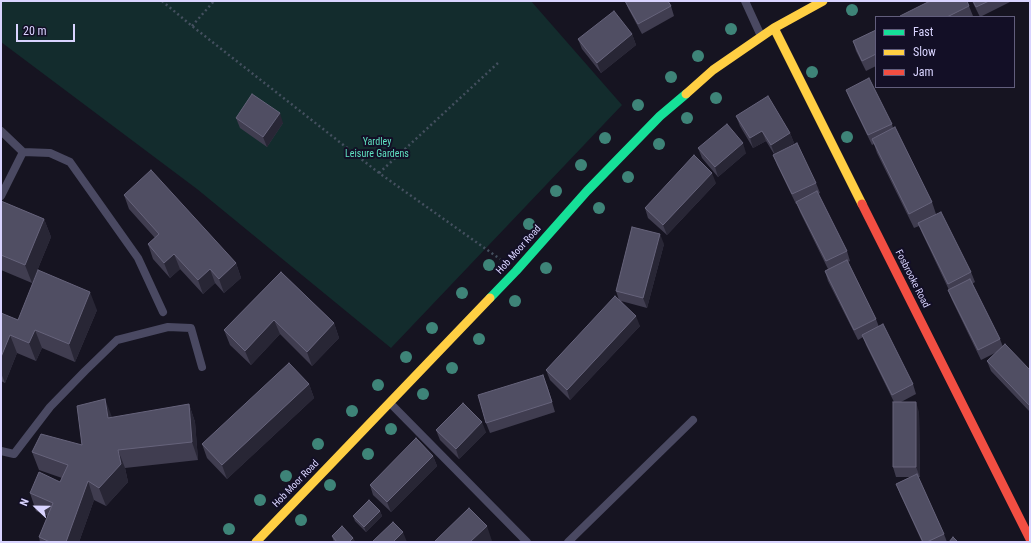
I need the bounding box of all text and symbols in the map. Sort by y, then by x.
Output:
scale bar [18,16,77,42]
legend [875,16,1015,88]
text: 20 m [23,24,47,38]
text: Fast [913,25,933,39]
text: Slow [913,45,936,59]
text: Jam [913,65,934,79]
park label: Yardley Leisure Gardens [345,136,409,160]
street label: Hob Moor Road [494,223,544,277]
street label: Fosbrooke Road [892,248,932,310]
street label: Hob Moor Road [270,458,322,510]
north arrow [16,487,56,527]
text: N [17,497,32,508]

